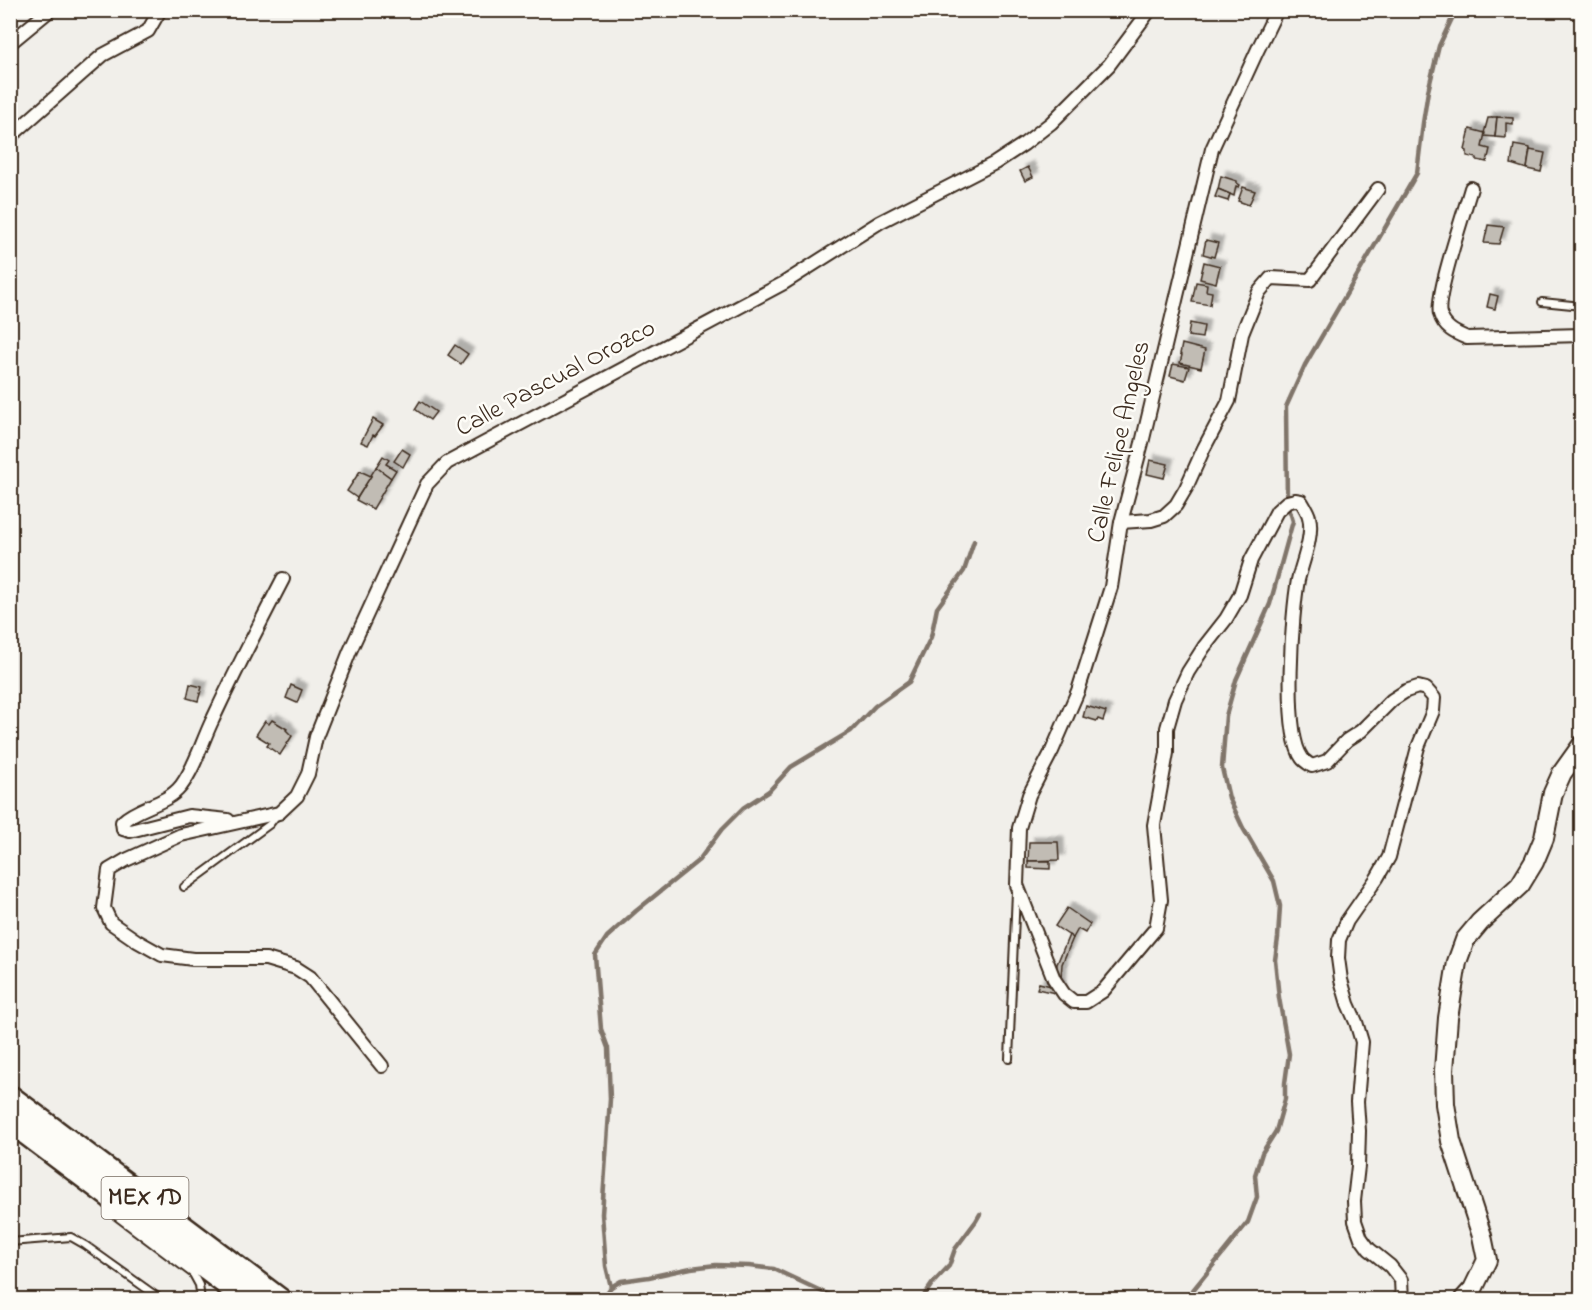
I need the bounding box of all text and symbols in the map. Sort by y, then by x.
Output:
street label: Calle Pascual Orozco [449,310,663,448]
street label: Calle Felipe Angeles [1078,337,1162,547]
road number: MEX 1D [102,1177,188,1219]

